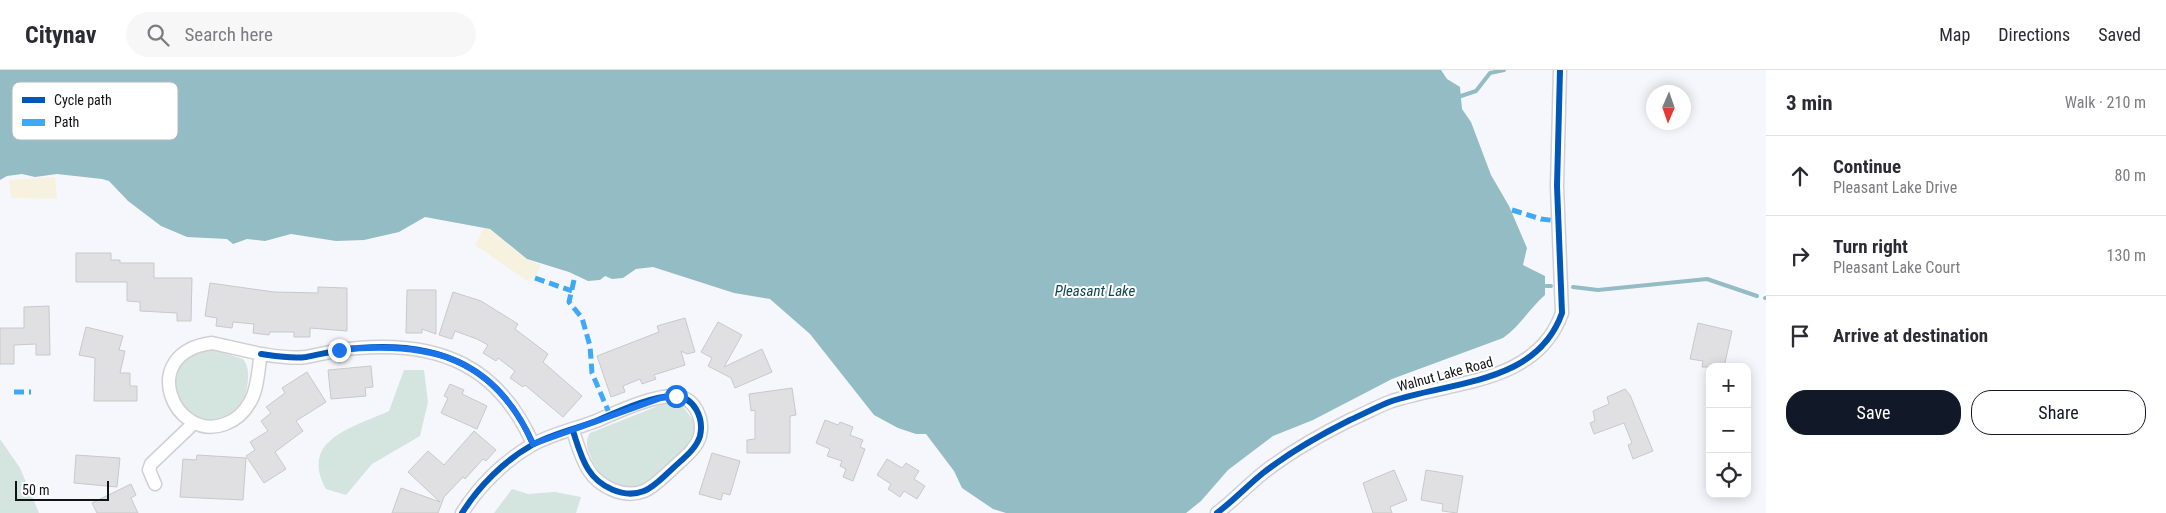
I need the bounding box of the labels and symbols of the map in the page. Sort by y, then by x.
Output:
legend [12,82,178,140]
north arrow [1646,85,1691,130]
text: Cycle path [54,92,112,108]
text: Path [54,114,79,130]
water label: Pleasant Lake [1055,282,1136,300]
route end [328,339,351,362]
street label: Walnut Lake Road [1395,354,1495,394]
route start [665,385,688,408]
scale bar [15,478,109,501]

